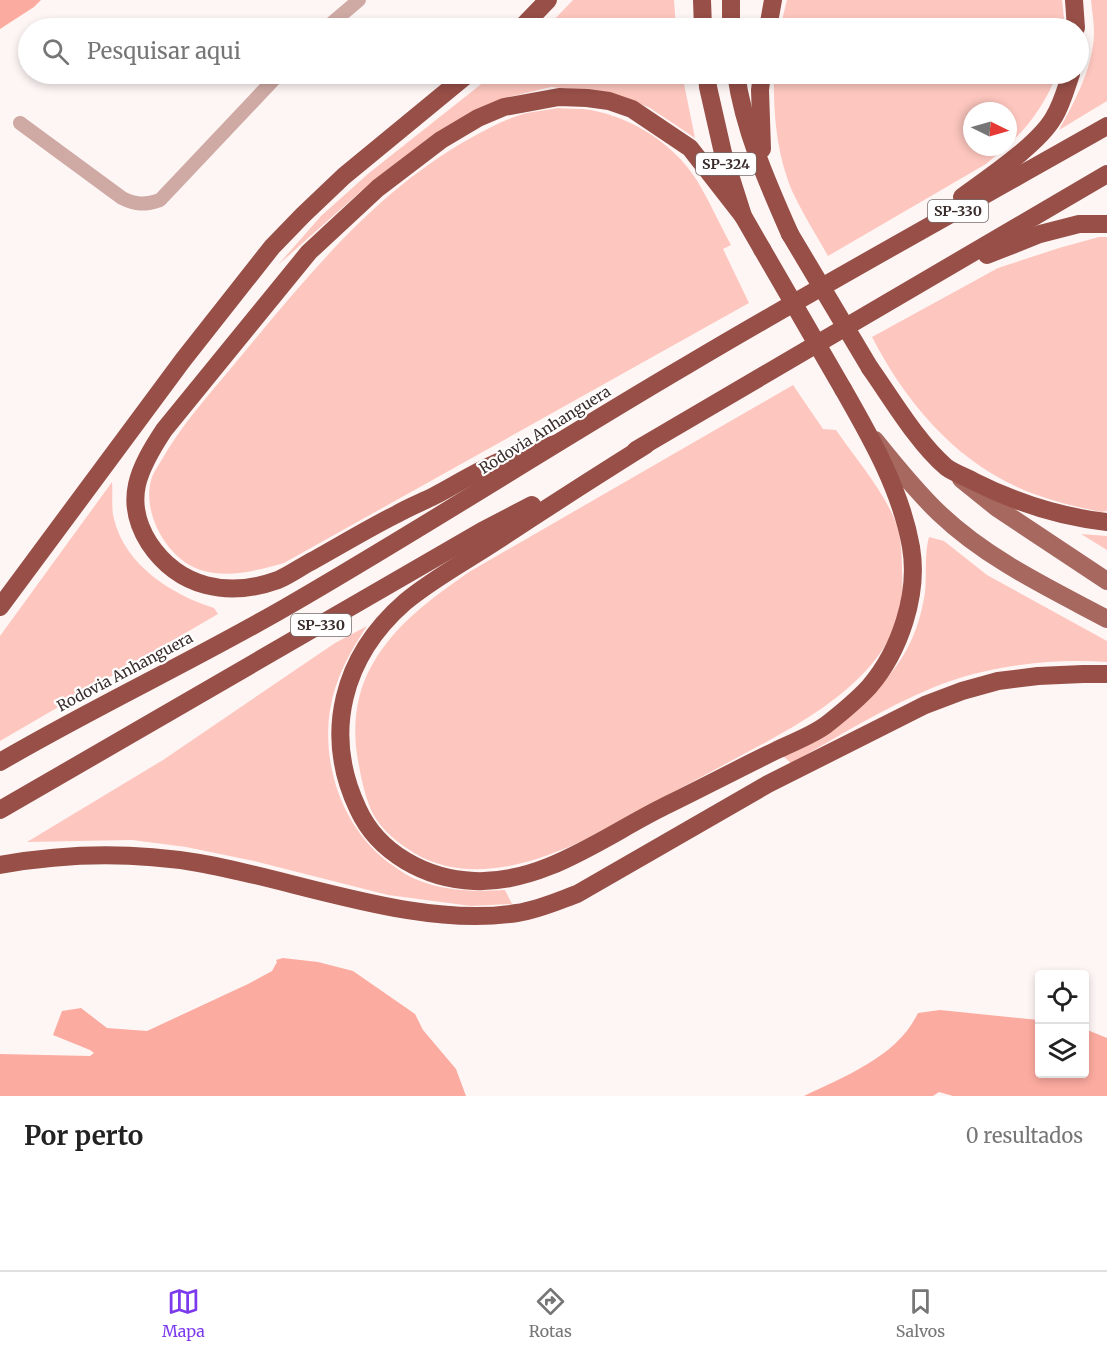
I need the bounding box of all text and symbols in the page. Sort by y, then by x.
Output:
search box [18,18,1089,84]
icon: search [39,35,72,68]
text: Pesquisar aqui [87,37,241,65]
north arrow [963,102,1017,156]
road number: SP-324 [696,153,756,175]
road number: SP-330 [928,200,988,222]
street label: Rodovia Anhanguera [475,381,614,478]
road number: SP-330 [291,614,351,636]
street label: Rodovia Anhanguera [53,628,196,715]
map controls [1035,970,1089,1078]
button: locate [1035,970,1089,1024]
button: layers [1035,1024,1089,1078]
text: Por perto [24,1119,143,1152]
text: 0 resultados [966,1123,1083,1148]
tab: Mapa [162,1285,205,1341]
tab: Rotas [529,1285,572,1341]
tab: Salvos [896,1285,945,1341]

